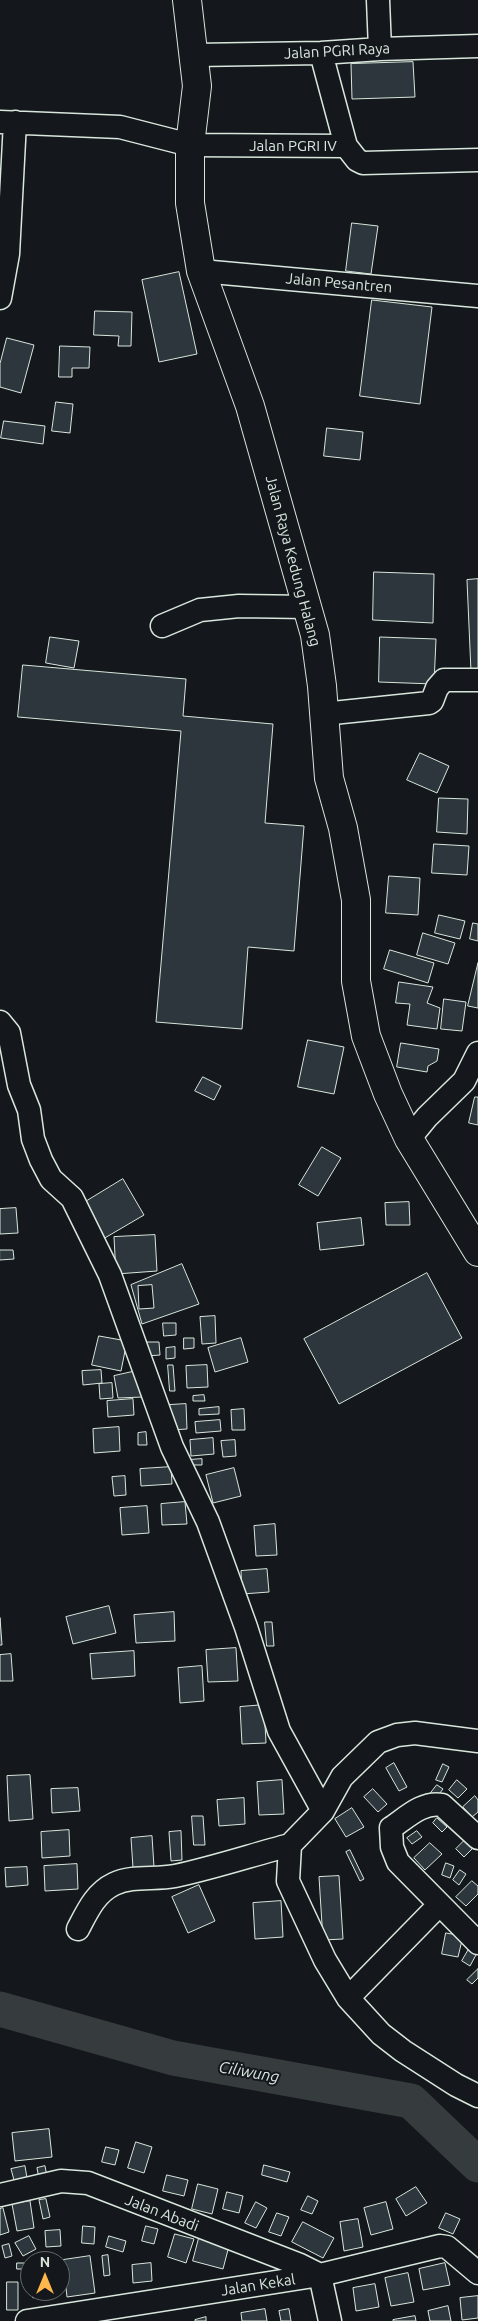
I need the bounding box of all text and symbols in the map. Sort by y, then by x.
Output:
street label: Jalan PGRI Raya [283,39,391,63]
street label: Jalan PGRI IV [249,137,337,155]
street label: Jalan Pesantren [285,269,393,297]
street label: Jalan Raya Kedung Halang [261,474,325,648]
water label: Ciliwung [217,2057,281,2087]
street label: Jalan Abadi [123,2191,201,2235]
north arrow [20,2251,70,2301]
text: N [40,2254,50,2270]
street label: Jalan Kekal [219,2270,297,2300]

